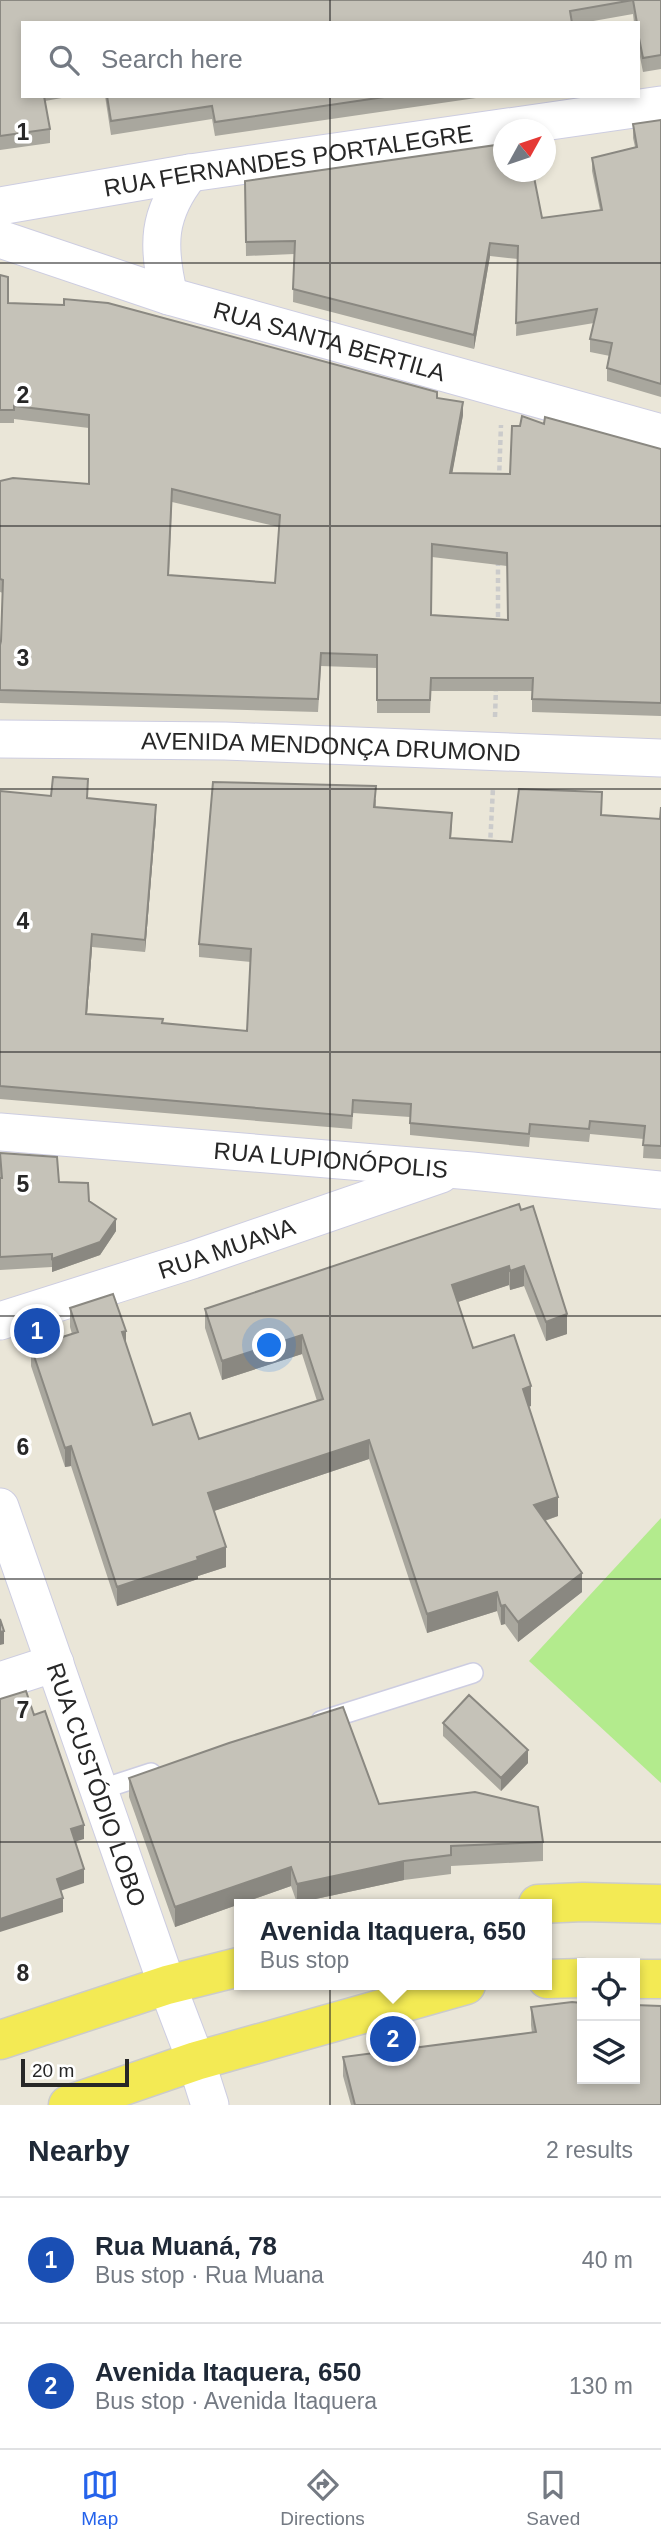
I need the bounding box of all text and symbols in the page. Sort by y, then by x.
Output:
search box [21,21,640,98]
icon: search [45,41,83,79]
text: Search here [101,44,243,74]
text: 1 [17,119,30,145]
street label: RUA FERNANDES PORTALEGRE [102,119,475,201]
north arrow [493,119,556,182]
street label: RUA SANTA BERTILA [211,296,448,386]
text: 2 [17,382,29,408]
text: 3 [17,645,29,671]
street label: AVENIDA MENDONÇA DRUMOND [141,727,521,766]
text: 4 [17,908,30,934]
street label: RUA LUPIONÓPOLIS [213,1136,449,1182]
text: 5 [17,1171,30,1197]
street label: RUA MUANA [155,1212,298,1283]
pin: 1 [14,1305,60,1357]
your location [252,1328,286,1362]
text: 6 [17,1434,29,1460]
street label: RUA CUSTÓDIO LOBO [42,1659,152,1910]
text: 7 [17,1697,29,1723]
popup [234,1899,552,1990]
text: Avenida Itaquera, 650 [260,1916,526,1946]
text: Bus stop [260,1947,349,1973]
map controls [577,1958,640,2084]
button: locate [577,1958,640,2021]
text: 8 [17,1960,30,1986]
pin: 2 [370,2013,416,2065]
button: layers [577,2021,640,2084]
scale bar [21,2056,130,2088]
text: 20 m [32,2060,74,2081]
text: Nearby [28,2134,130,2167]
text: 2 results [546,2137,633,2163]
text: Rua Muaná, 78 [95,2231,277,2261]
text: 1 [45,2247,57,2273]
text: 40 m [582,2247,633,2273]
text: Bus stop · Rua Muana [95,2262,324,2288]
text: Avenida Itaquera, 650 [95,2357,361,2387]
text: 2 [45,2373,57,2399]
text: 130 m [569,2373,633,2399]
text: Bus stop · Avenida Itaquera [95,2388,377,2414]
tab: Map [81,2466,119,2530]
tab: Directions [280,2466,365,2530]
tab: Saved [526,2466,580,2530]

